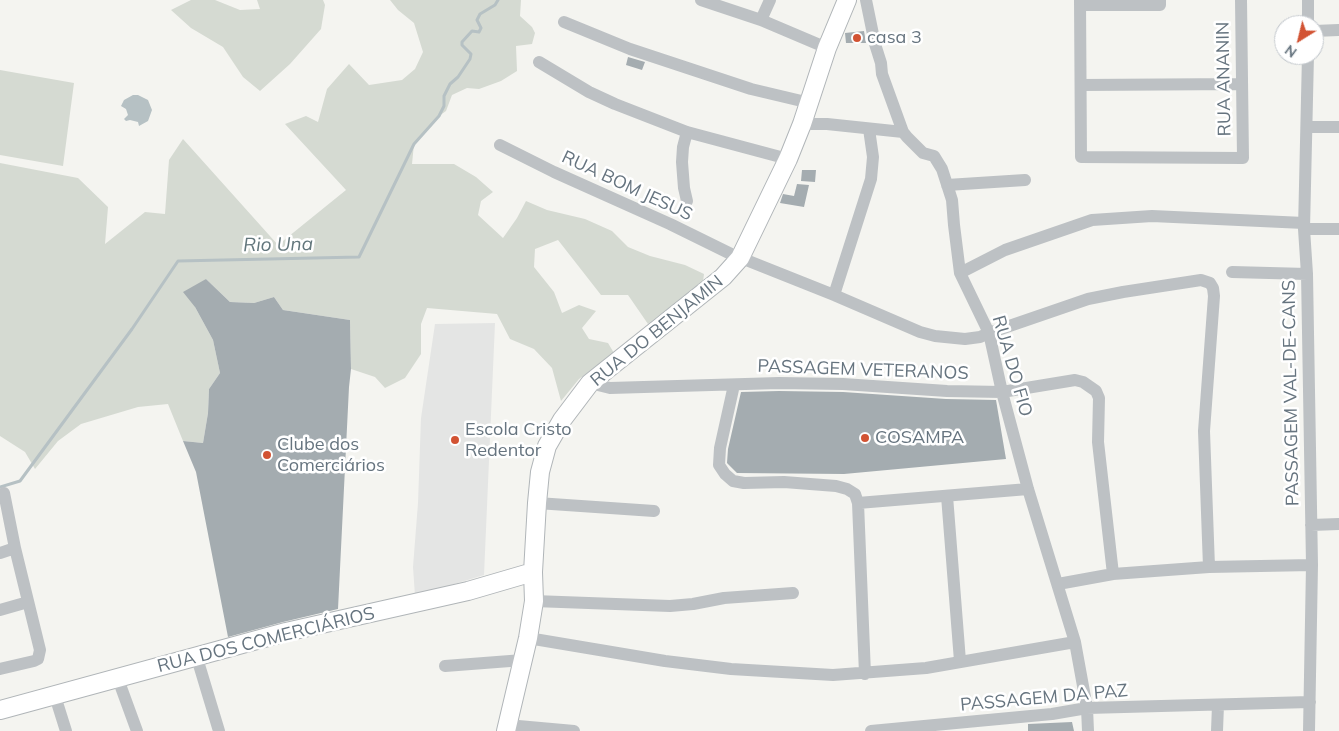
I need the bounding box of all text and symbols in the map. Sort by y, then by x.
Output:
north arrow [1274,15,1324,65]
street label: RUA ANANIN [1212,21,1236,137]
place label: casa 3 [867,27,922,49]
marker: casa 3 [851,32,863,44]
text: N [1281,41,1300,62]
street label: RUA BOM JESUS [558,146,696,226]
water label: Rio Una [243,233,313,257]
street label: RUA DO BENJAMIN [586,271,728,391]
street label: PASSAGEM VAL-DE-CANS [1278,280,1304,506]
street label: RUA DO FIO [987,313,1037,419]
street label: PASSAGEM VETERANOS [757,356,969,384]
place label: Escola Cristo Redentor [465,419,572,462]
place label: COSAMPA [875,427,964,449]
marker: COSAMPA [859,432,871,444]
place label: Clube dos Comerciários [277,434,385,476]
marker: Escola Cristo Redentor [449,434,461,446]
marker: Clube dos Comerciários [261,449,273,461]
street label: RUA DOS COMERCIÁRIOS [155,603,377,677]
street label: PASSAGEM DA PAZ [959,680,1129,716]

